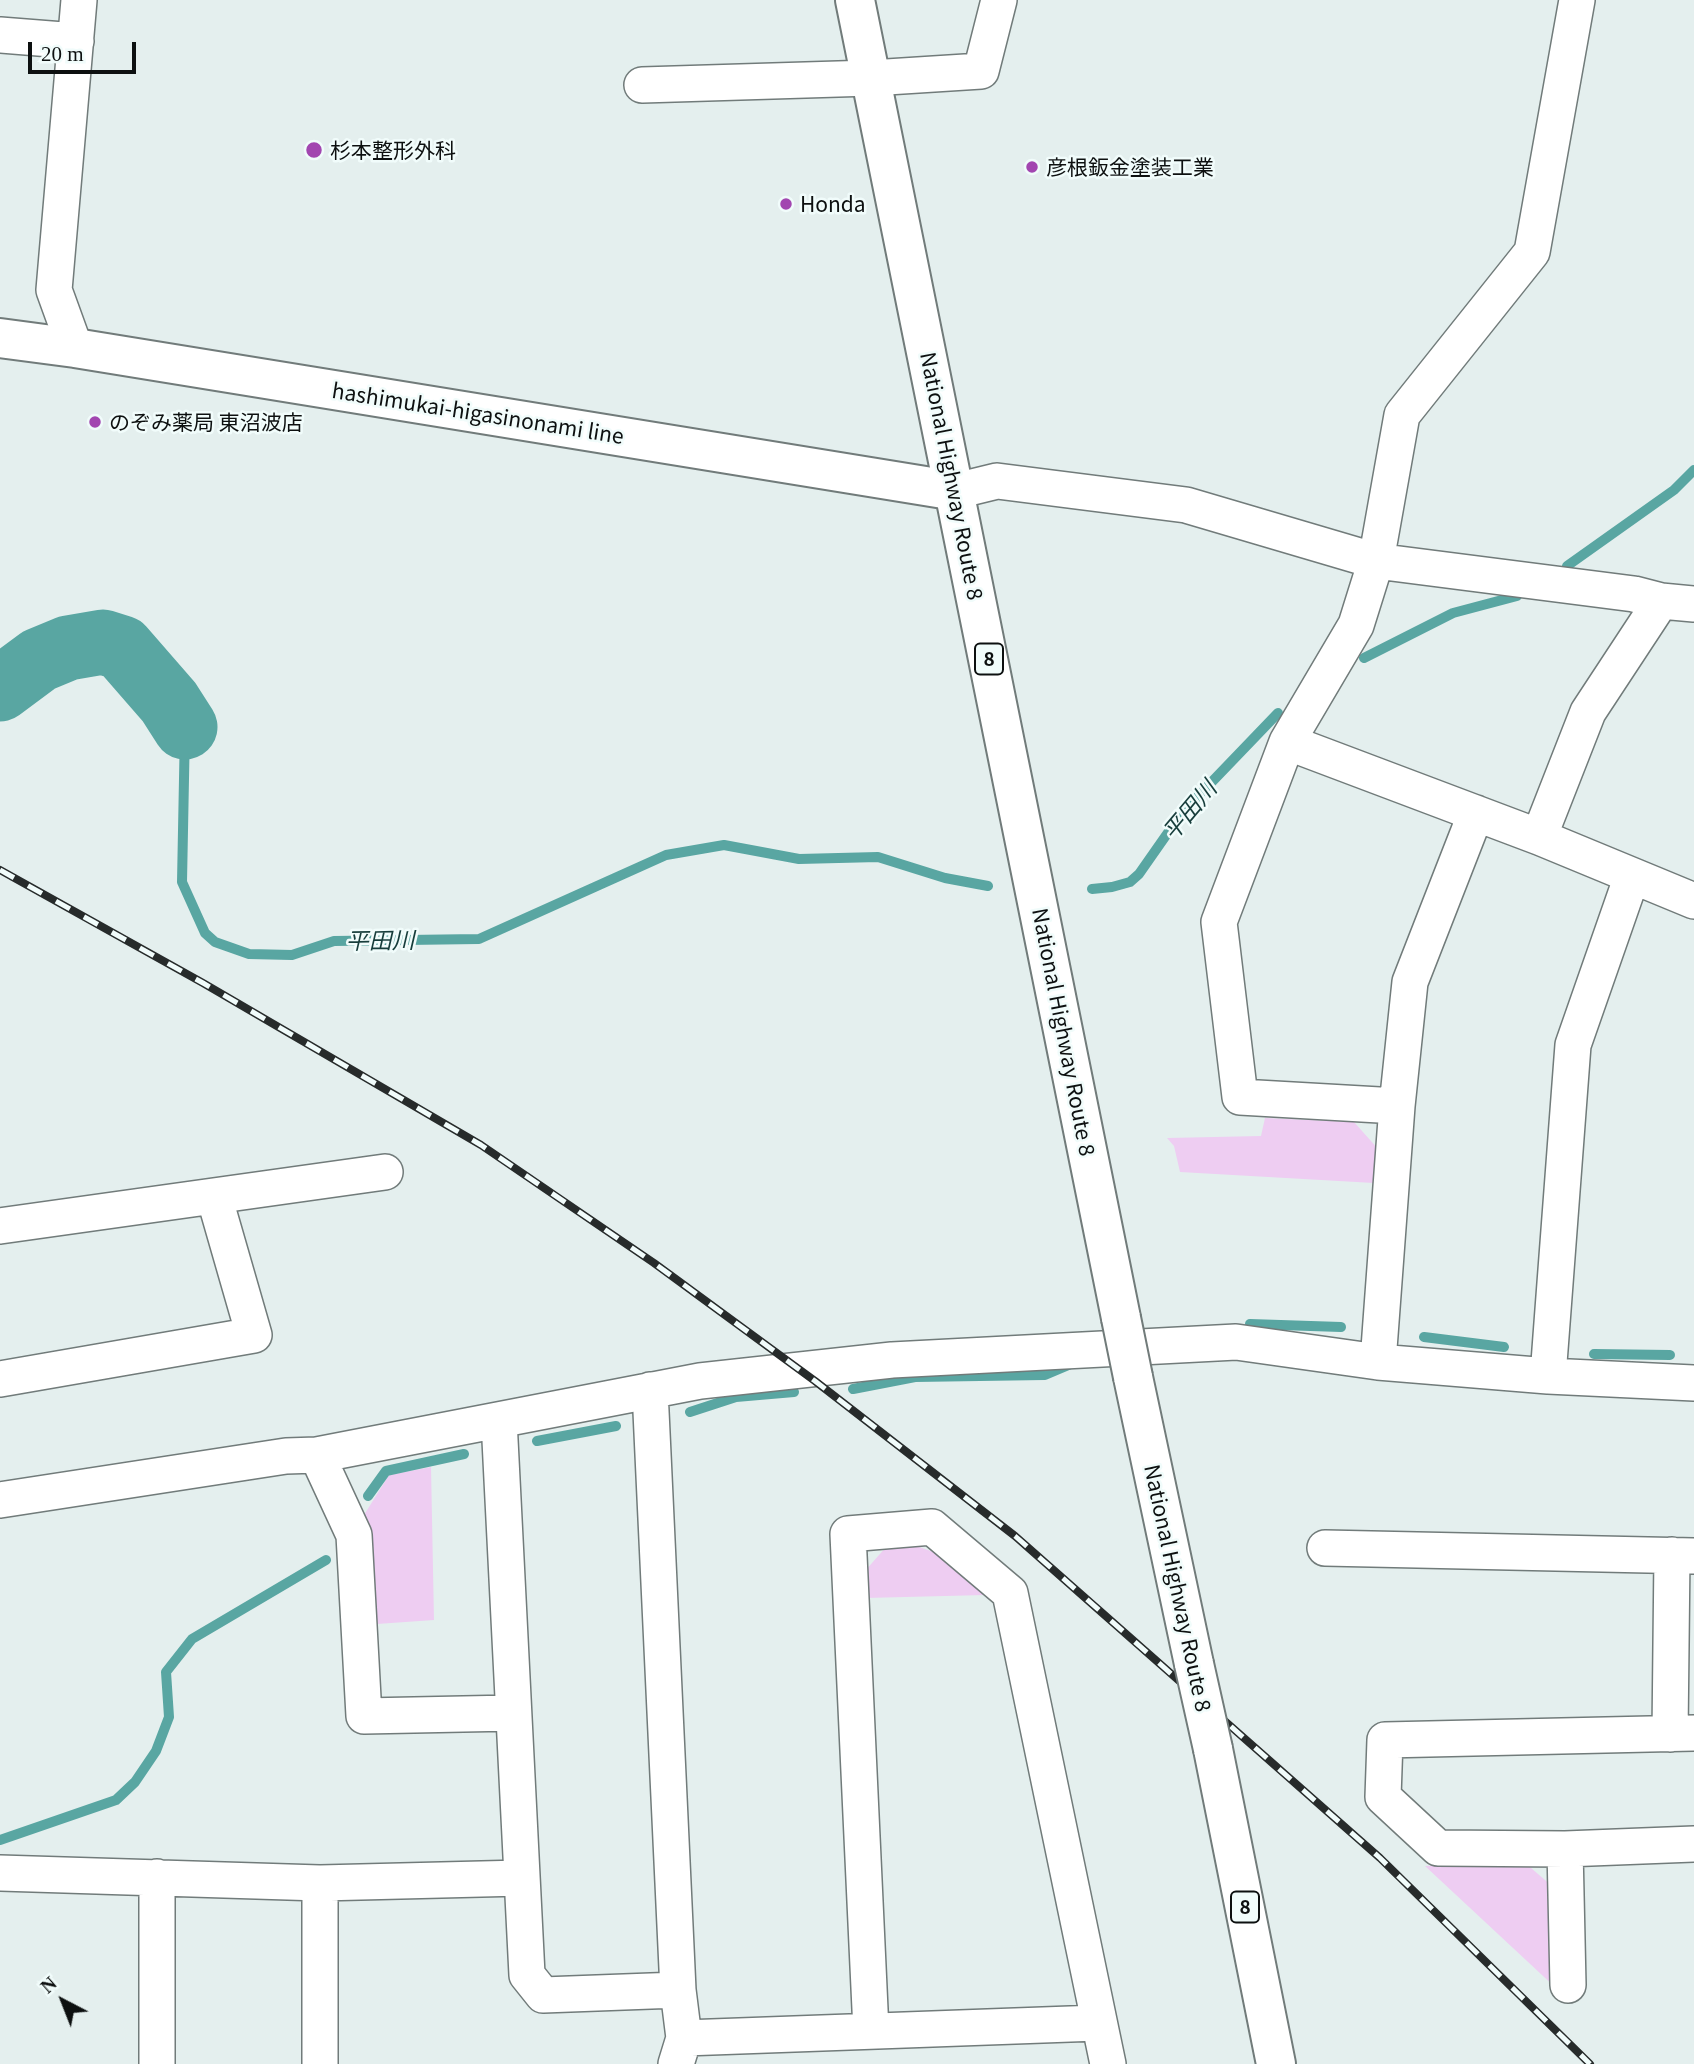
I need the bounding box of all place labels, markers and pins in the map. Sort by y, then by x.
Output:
place label: 杉本整形外科 [330,137,456,163]
marker: 杉本整形外科 [304,140,324,160]
place label: 彦根鈑金塗装工業 [1046,154,1214,180]
marker: 彦根鈑金塗装工業 [1024,159,1040,175]
place label: Honda [800,191,866,217]
marker: Honda [778,196,794,212]
place label: のぞみ薬局 東沼波店 [109,409,303,435]
marker: のぞみ薬局 東沼波店 [87,414,103,430]

